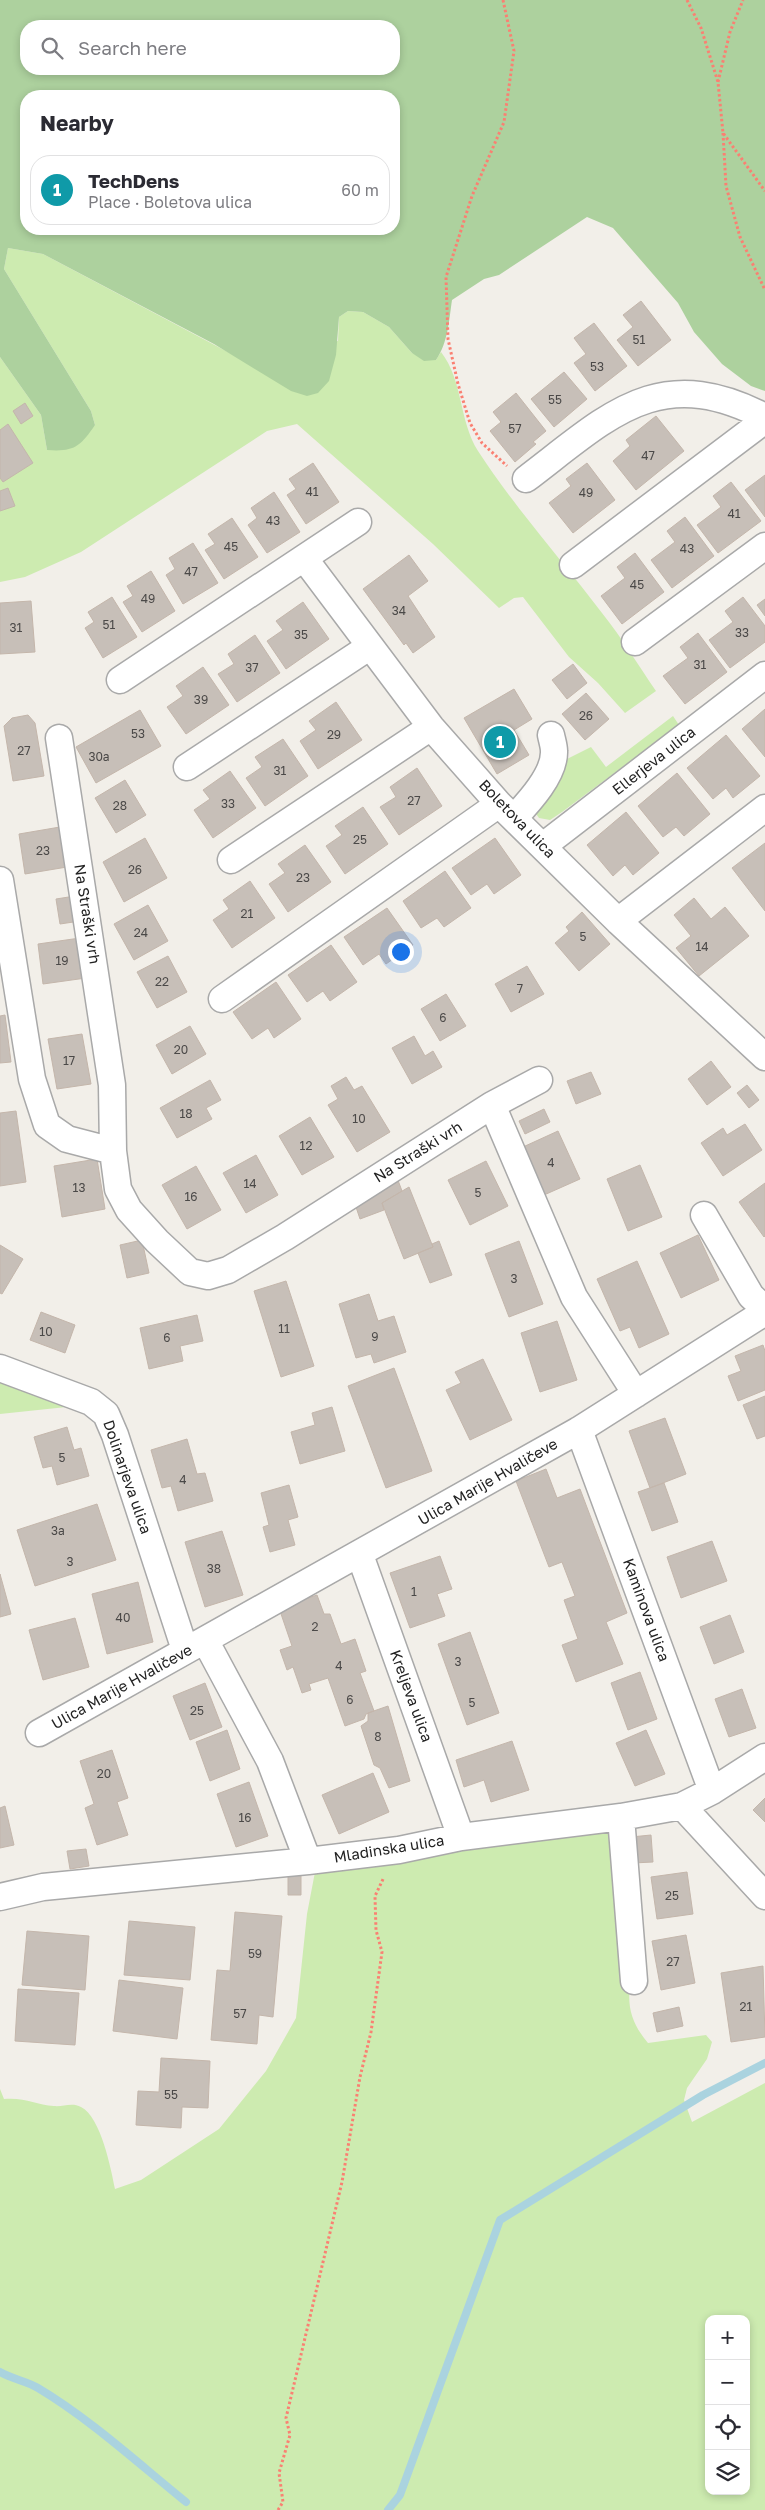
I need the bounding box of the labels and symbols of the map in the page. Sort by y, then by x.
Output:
house number: 51 [633,332,646,347]
house number: 53 [590,359,604,374]
house number: 55 [548,392,562,407]
house number: 57 [508,421,522,436]
house number: 47 [641,448,655,463]
house number: 41 [305,484,319,499]
house number: 49 [579,485,593,500]
house number: 41 [727,506,741,521]
house number: 43 [266,513,280,528]
house number: 45 [224,539,238,554]
house number: 43 [680,541,694,556]
house number: 47 [184,564,198,579]
house number: 45 [630,577,644,592]
house number: 49 [141,591,155,606]
house number: 34 [392,603,406,618]
house number: 51 [103,617,116,632]
house number: 31 [10,620,23,635]
house number: 33 [735,625,749,640]
house number: 35 [294,627,308,642]
house number: 31 [694,657,707,672]
house number: 37 [245,660,259,675]
house number: 39 [194,692,208,707]
house number: 26 [579,708,593,723]
street label: Ellerjeva ulica [608,722,698,798]
pin: 1 [484,723,516,761]
house number: 53 [131,726,145,741]
house number: 29 [327,727,341,742]
house number: 27 [17,743,31,758]
house number: 30a [88,749,110,764]
house number: 31 [274,763,287,778]
street label: Boletova ulica [476,775,560,861]
house number: 27 [407,793,421,808]
house number: 33 [221,796,235,811]
house number: 28 [113,798,127,813]
house number: 25 [353,832,367,847]
house number: 23 [36,843,50,858]
house number: 26 [128,862,142,877]
street label: Na Straški vrh [71,863,105,965]
house number: 23 [296,870,310,885]
house number: 21 [241,906,254,921]
house number: 24 [134,925,148,940]
house number: 5 [580,929,587,944]
your location [388,939,414,965]
house number: 14 [695,939,709,954]
house number: 19 [55,953,69,968]
house number: 22 [155,974,169,989]
house number: 7 [517,981,523,996]
house number: 6 [439,1010,447,1025]
house number: 20 [174,1042,188,1057]
house number: 17 [63,1053,75,1068]
house number: 18 [179,1106,193,1121]
house number: 10 [352,1111,366,1126]
street label: Na Straški vrh [370,1117,465,1185]
house number: 12 [300,1138,312,1153]
house number: 4 [547,1155,555,1170]
house number: 14 [243,1176,257,1191]
house number: 13 [73,1180,85,1195]
house number: 5 [475,1185,482,1200]
house number: 16 [184,1189,198,1204]
house number: 3 [510,1271,518,1286]
house number: 11 [278,1321,290,1336]
house number: 10 [39,1324,53,1339]
house number: 9 [371,1329,379,1344]
house number: 6 [163,1330,171,1345]
street label: Dolinarjeva ulica [100,1417,156,1536]
street label: Ulica Marije Hvaličeve [415,1434,561,1528]
house number: 5 [59,1450,66,1465]
house number: 4 [179,1472,187,1487]
house number: 3a [51,1523,65,1538]
house number: 3 [66,1554,74,1569]
street label: Kaminova ulica [620,1556,674,1664]
house number: 38 [207,1561,221,1576]
house number: 1 [411,1584,417,1599]
house number: 40 [116,1610,130,1625]
house number: 2 [312,1619,319,1634]
street label: Ulica Marije Hvaličeve [48,1640,195,1732]
street label: Kreljeva ulica [387,1647,437,1744]
house number: 3 [454,1654,462,1669]
house number: 4 [335,1658,343,1673]
house number: 6 [346,1692,354,1707]
house number: 5 [469,1695,476,1710]
house number: 25 [190,1703,204,1718]
house number: 8 [374,1729,382,1744]
house number: 20 [97,1766,111,1781]
house number: 16 [238,1810,252,1825]
street label: Mladinska ulica [332,1830,445,1866]
house number: 25 [665,1888,679,1903]
house number: 59 [248,1946,262,1961]
house number: 27 [666,1954,680,1969]
house number: 21 [740,1999,753,2014]
house number: 57 [233,2006,247,2021]
house number: 55 [164,2087,178,2102]

